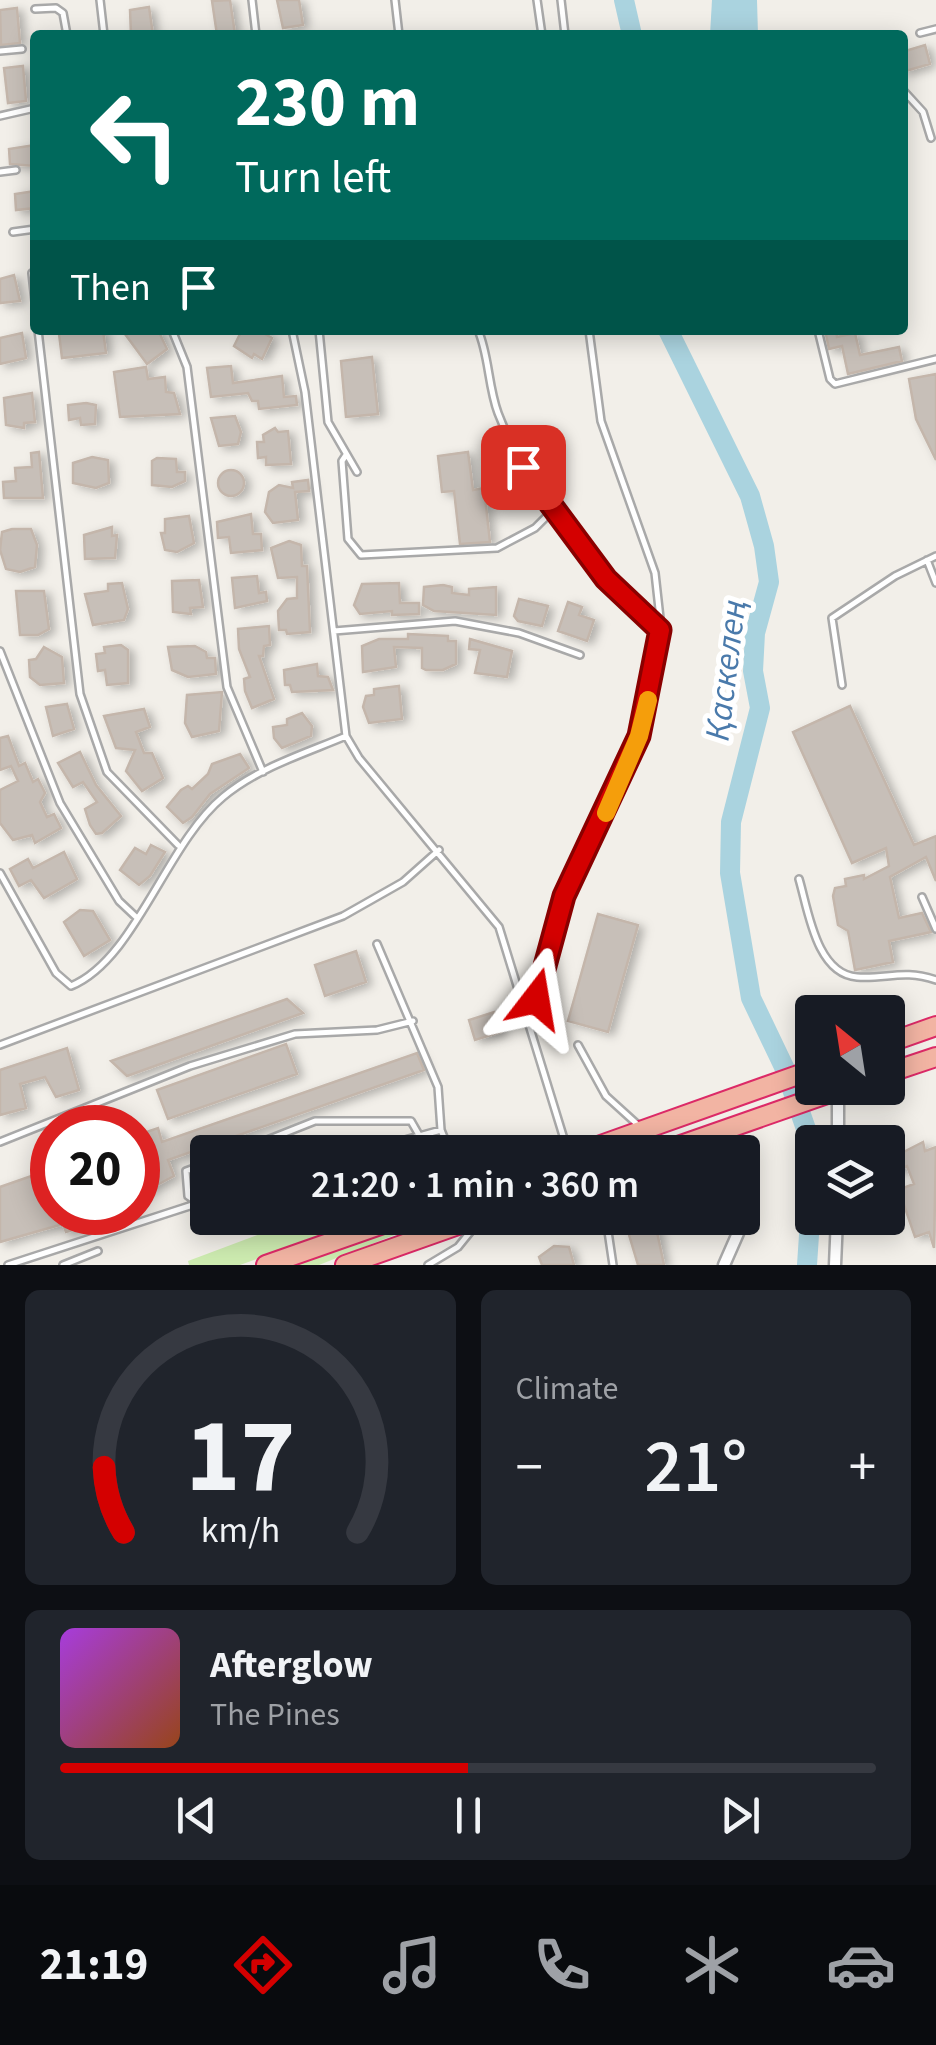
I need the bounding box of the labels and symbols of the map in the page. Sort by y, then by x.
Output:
pin [481,425,566,510]
water label: Қаскелең [693,596,759,744]
position arrow [484,947,588,1051]
north arrow [795,995,905,1105]
speed limit sign: 20 [30,1105,160,1235]

